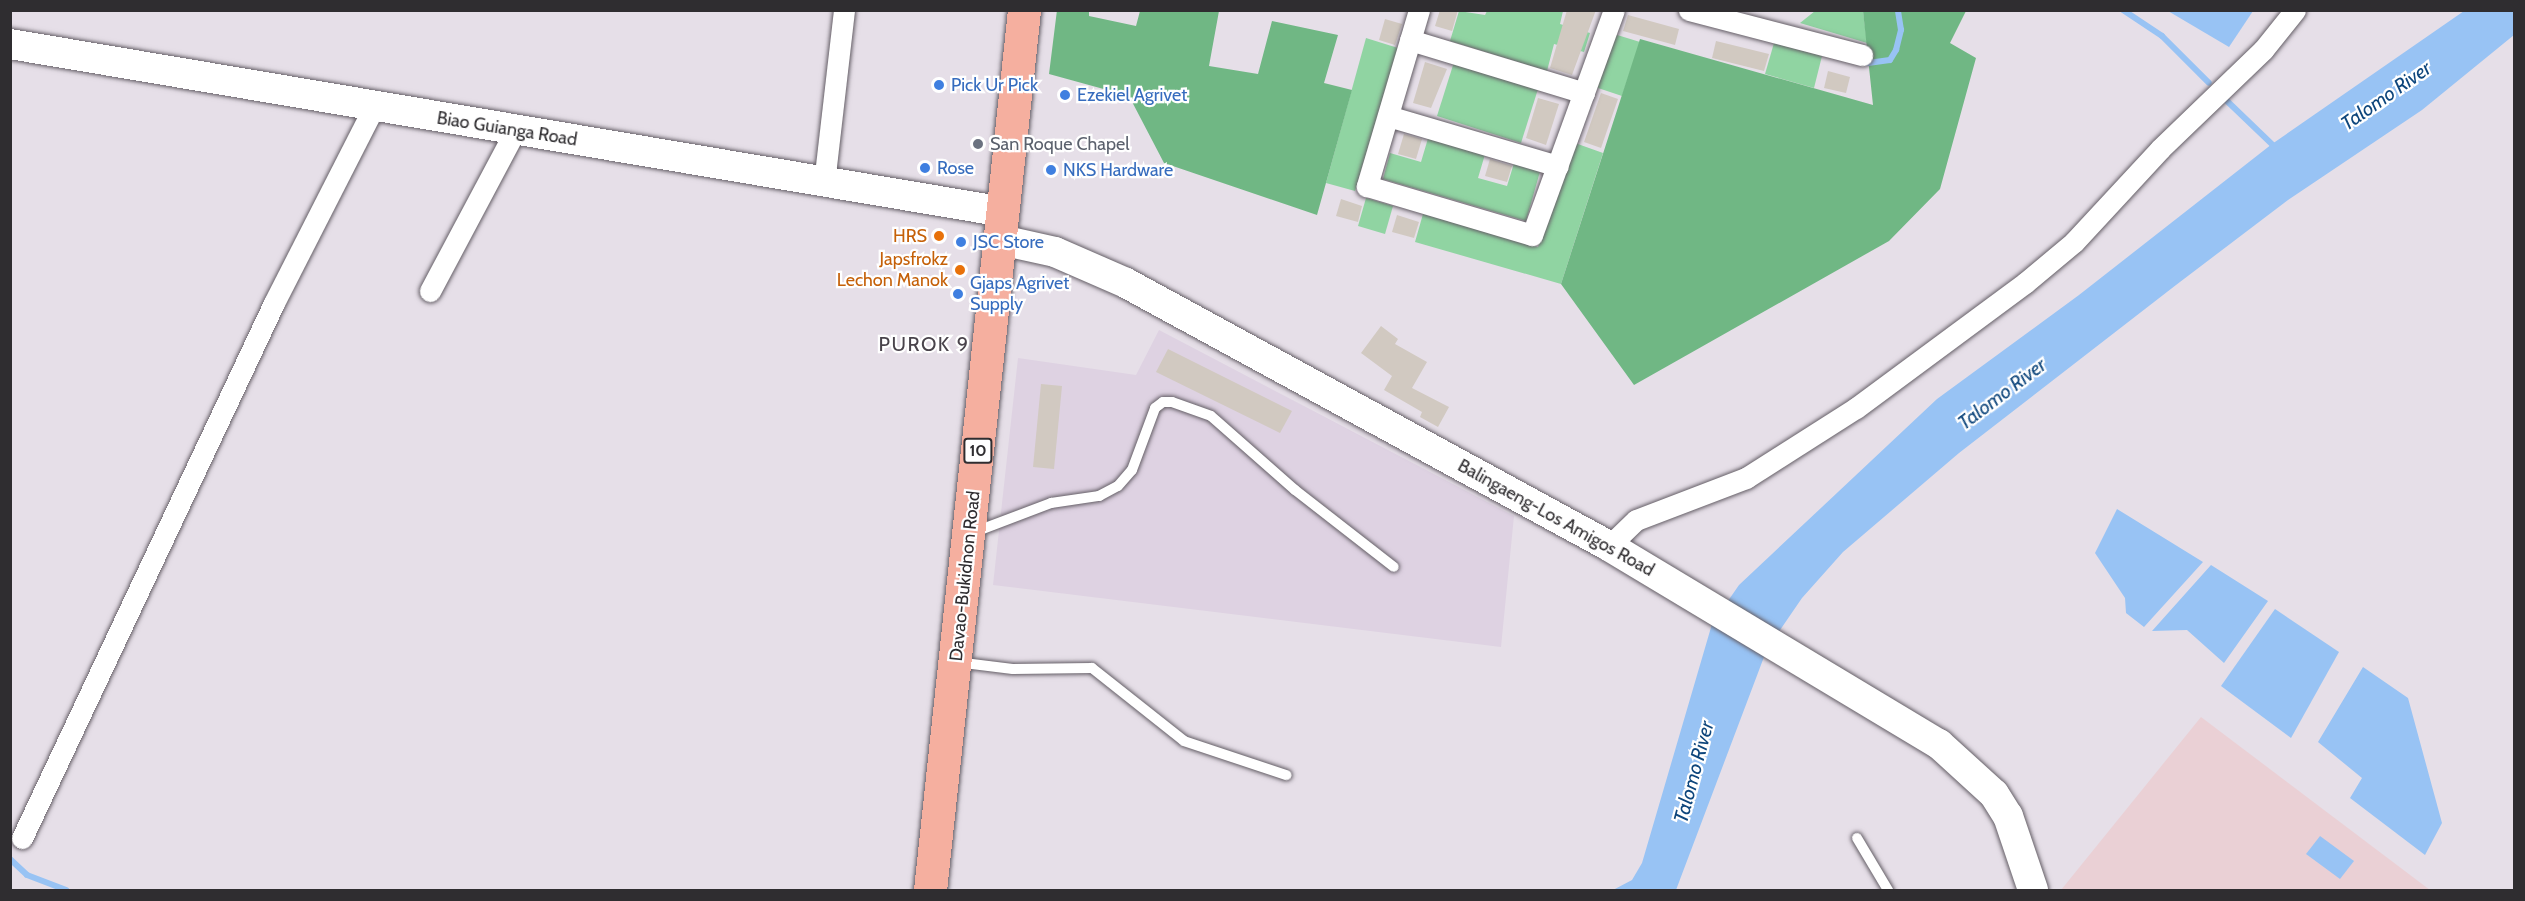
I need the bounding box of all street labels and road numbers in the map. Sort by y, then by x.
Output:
street label: Biao Guianga Road [435,107,579,151]
road number: 10 [963,438,993,464]
street label: Balingaeng-Los Amigos Road [1454,455,1658,581]
street label: Davao-Bukidnon Road [945,490,985,662]

